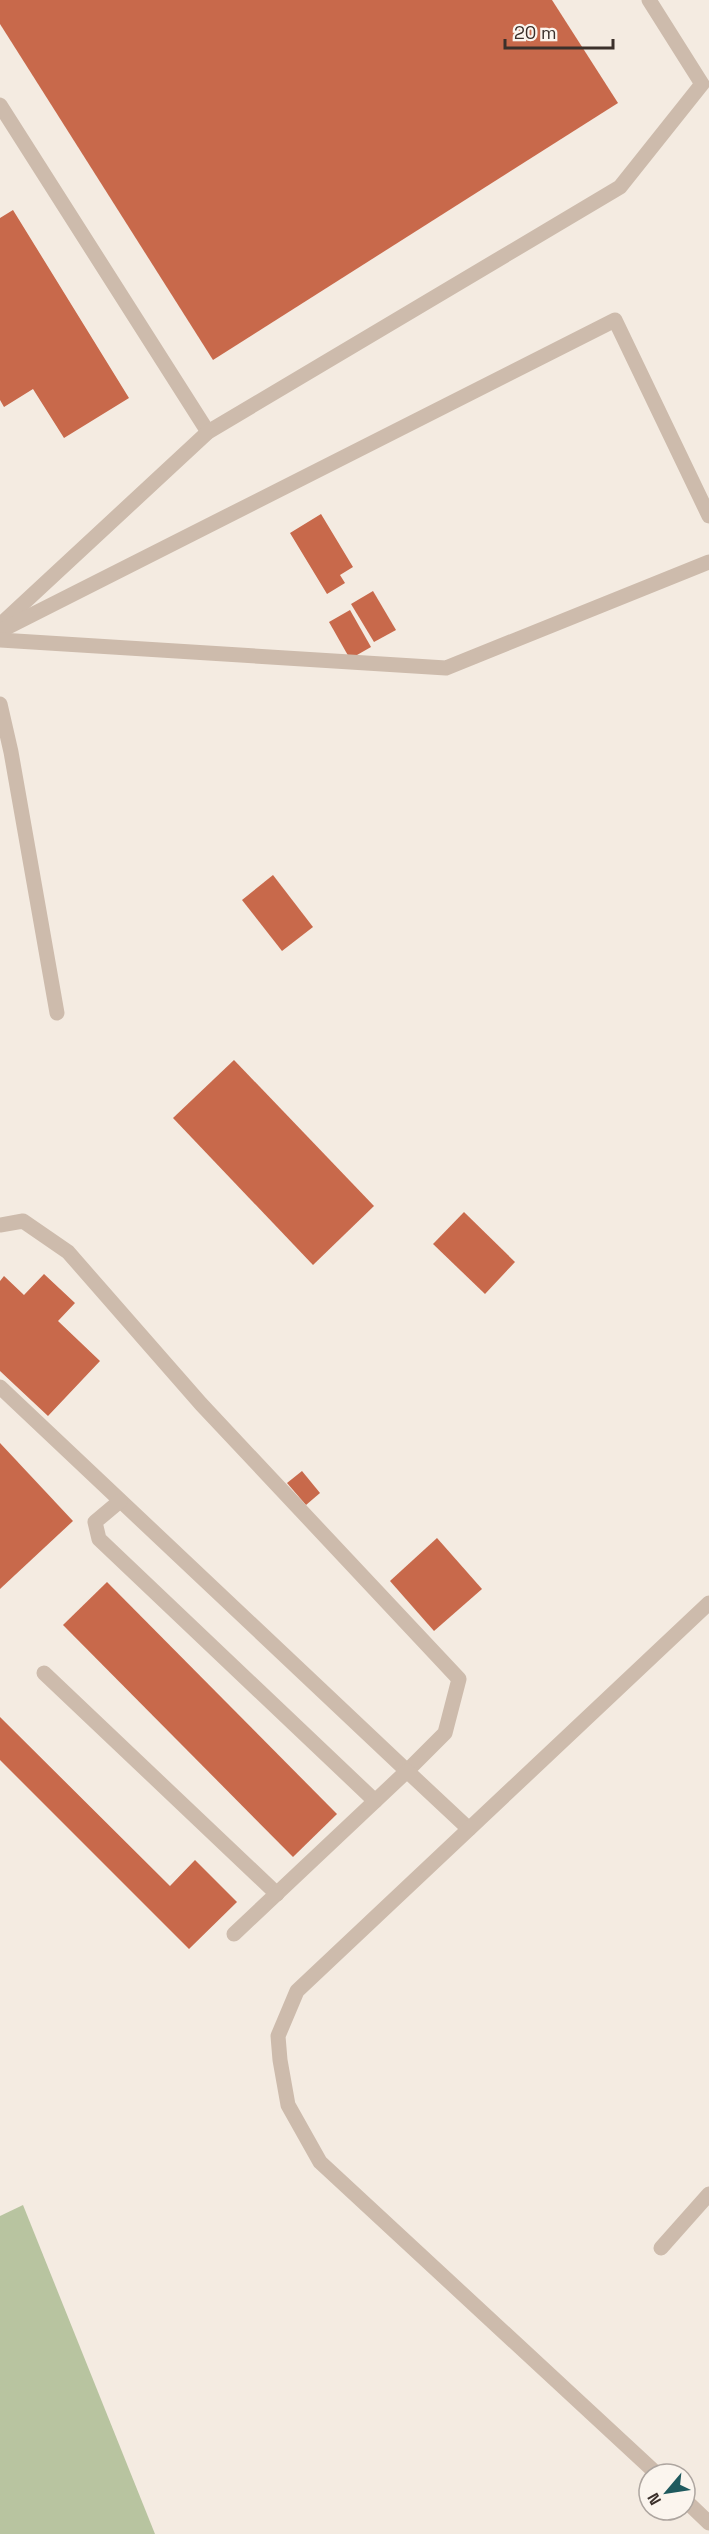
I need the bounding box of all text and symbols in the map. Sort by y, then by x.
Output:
scale bar [505,12,613,50]
text: 20 m [514,21,557,44]
north arrow [637,2462,697,2522]
text: N [643,2489,666,2509]

